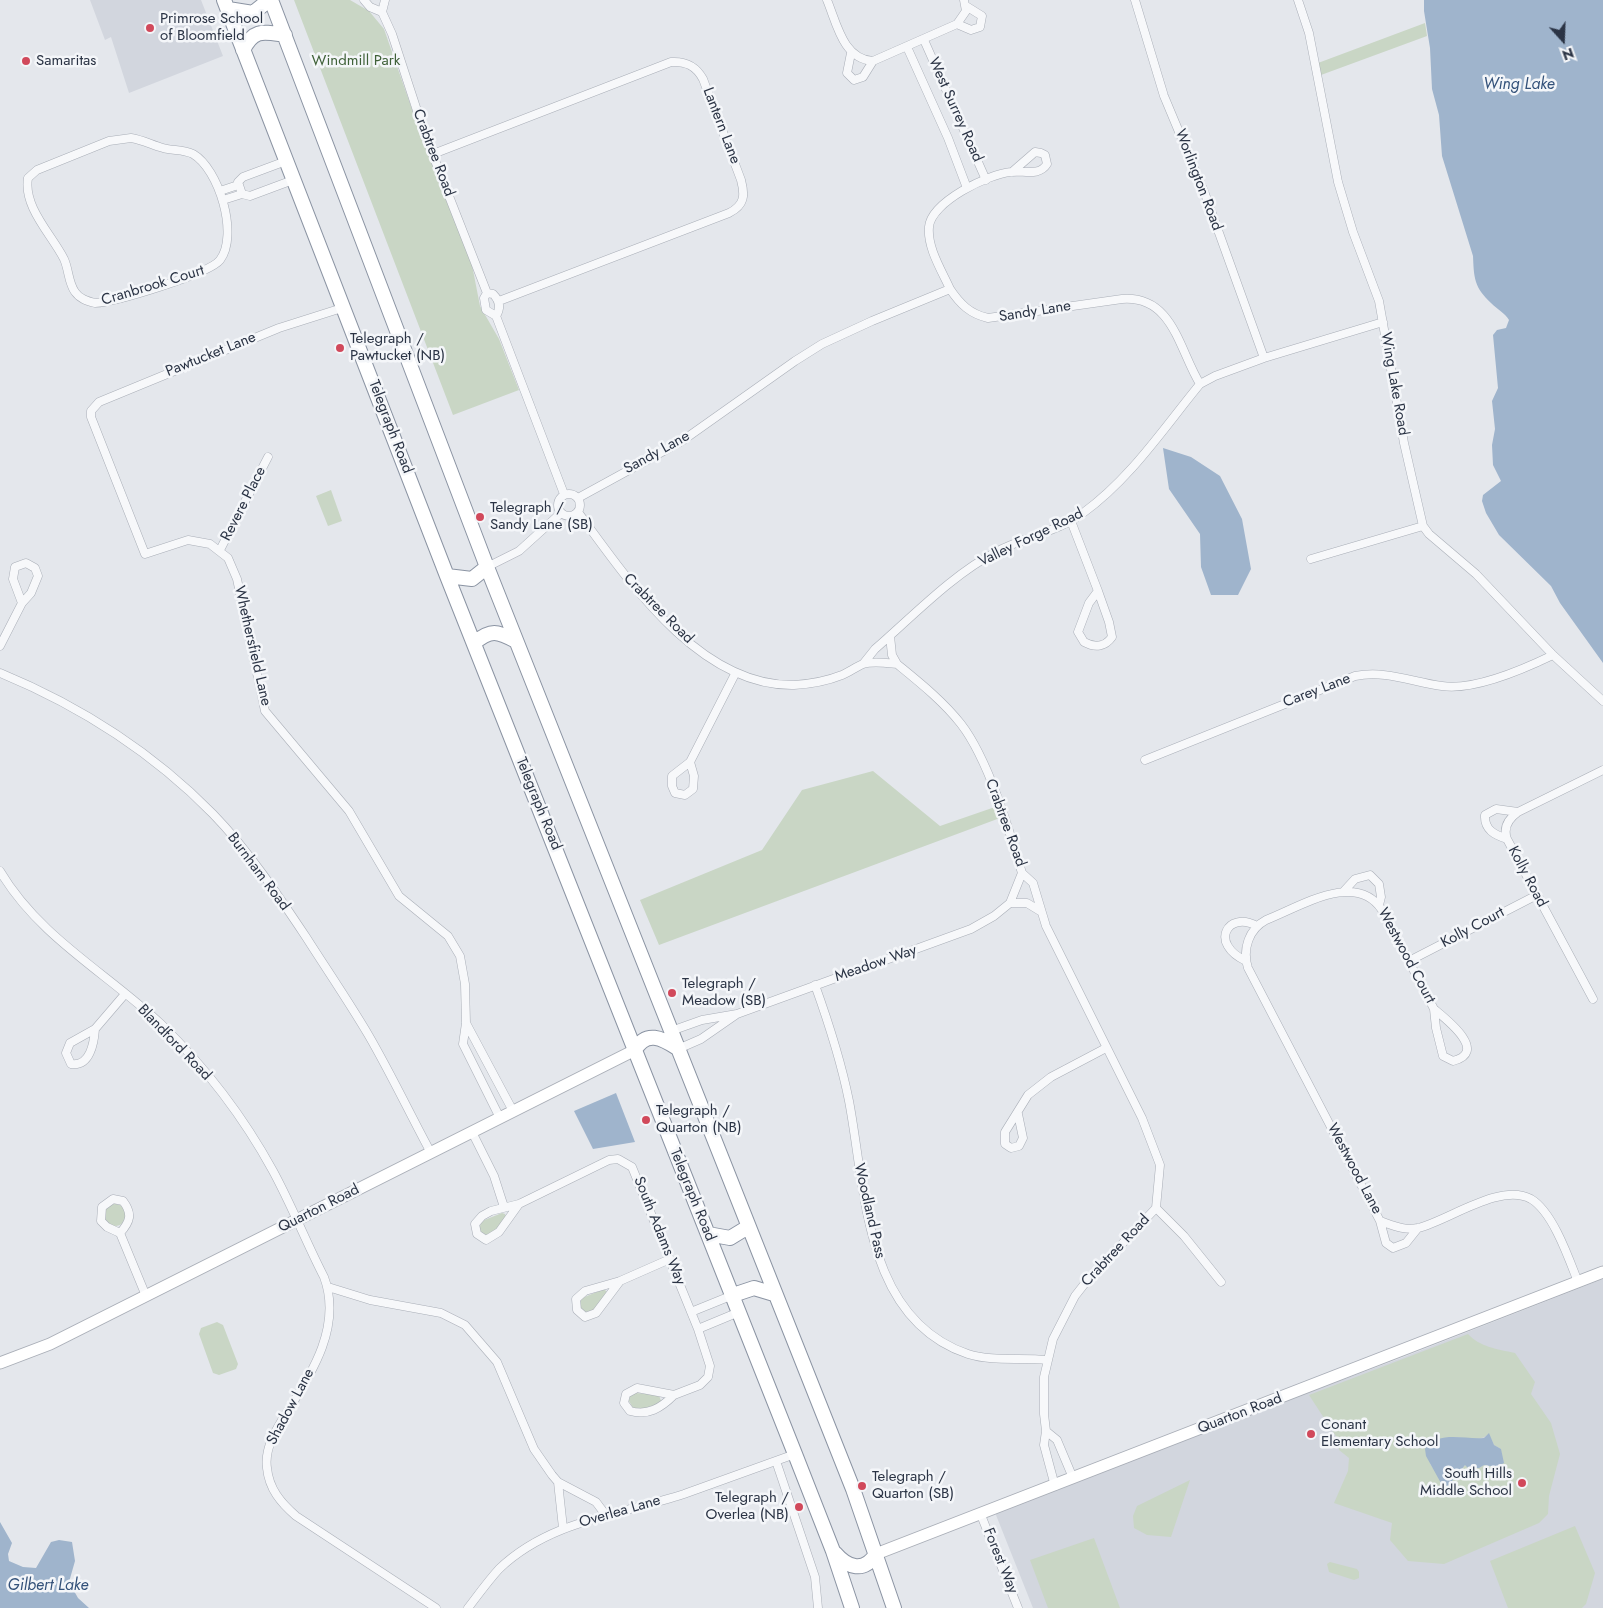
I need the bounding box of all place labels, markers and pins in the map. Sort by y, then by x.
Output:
place label: Primrose School of Bloomfield [160,10,263,45]
marker: Primrose School of Bloomfield [144,22,156,34]
place label: Samaritas [36,52,96,70]
marker: Samaritas [20,55,32,67]
place label: Telegraph / Pawtucket (NB) [350,330,445,365]
marker: Telegraph / Pawtucket (NB) [334,342,346,354]
place label: Telegraph / Sandy Lane (SB) [490,499,593,534]
marker: Telegraph / Sandy Lane (SB) [474,511,486,523]
place label: Telegraph / Meadow (SB) [682,975,766,1010]
marker: Telegraph / Meadow (SB) [666,987,678,999]
place label: Telegraph / Quarton (NB) [656,1102,742,1137]
marker: Telegraph / Quarton (NB) [640,1114,652,1126]
place label: Conant Elementary School [1321,1416,1438,1451]
marker: Conant Elementary School [1305,1428,1317,1440]
place label: South Hills Middle School [1420,1465,1512,1500]
place label: Telegraph / Quarton (SB) [872,1468,954,1503]
marker: South Hills Middle School [1516,1477,1528,1489]
marker: Telegraph / Quarton (SB) [856,1480,868,1492]
place label: Telegraph / Overlea (NB) [705,1489,789,1524]
marker: Telegraph / Overlea (NB) [793,1501,805,1513]

